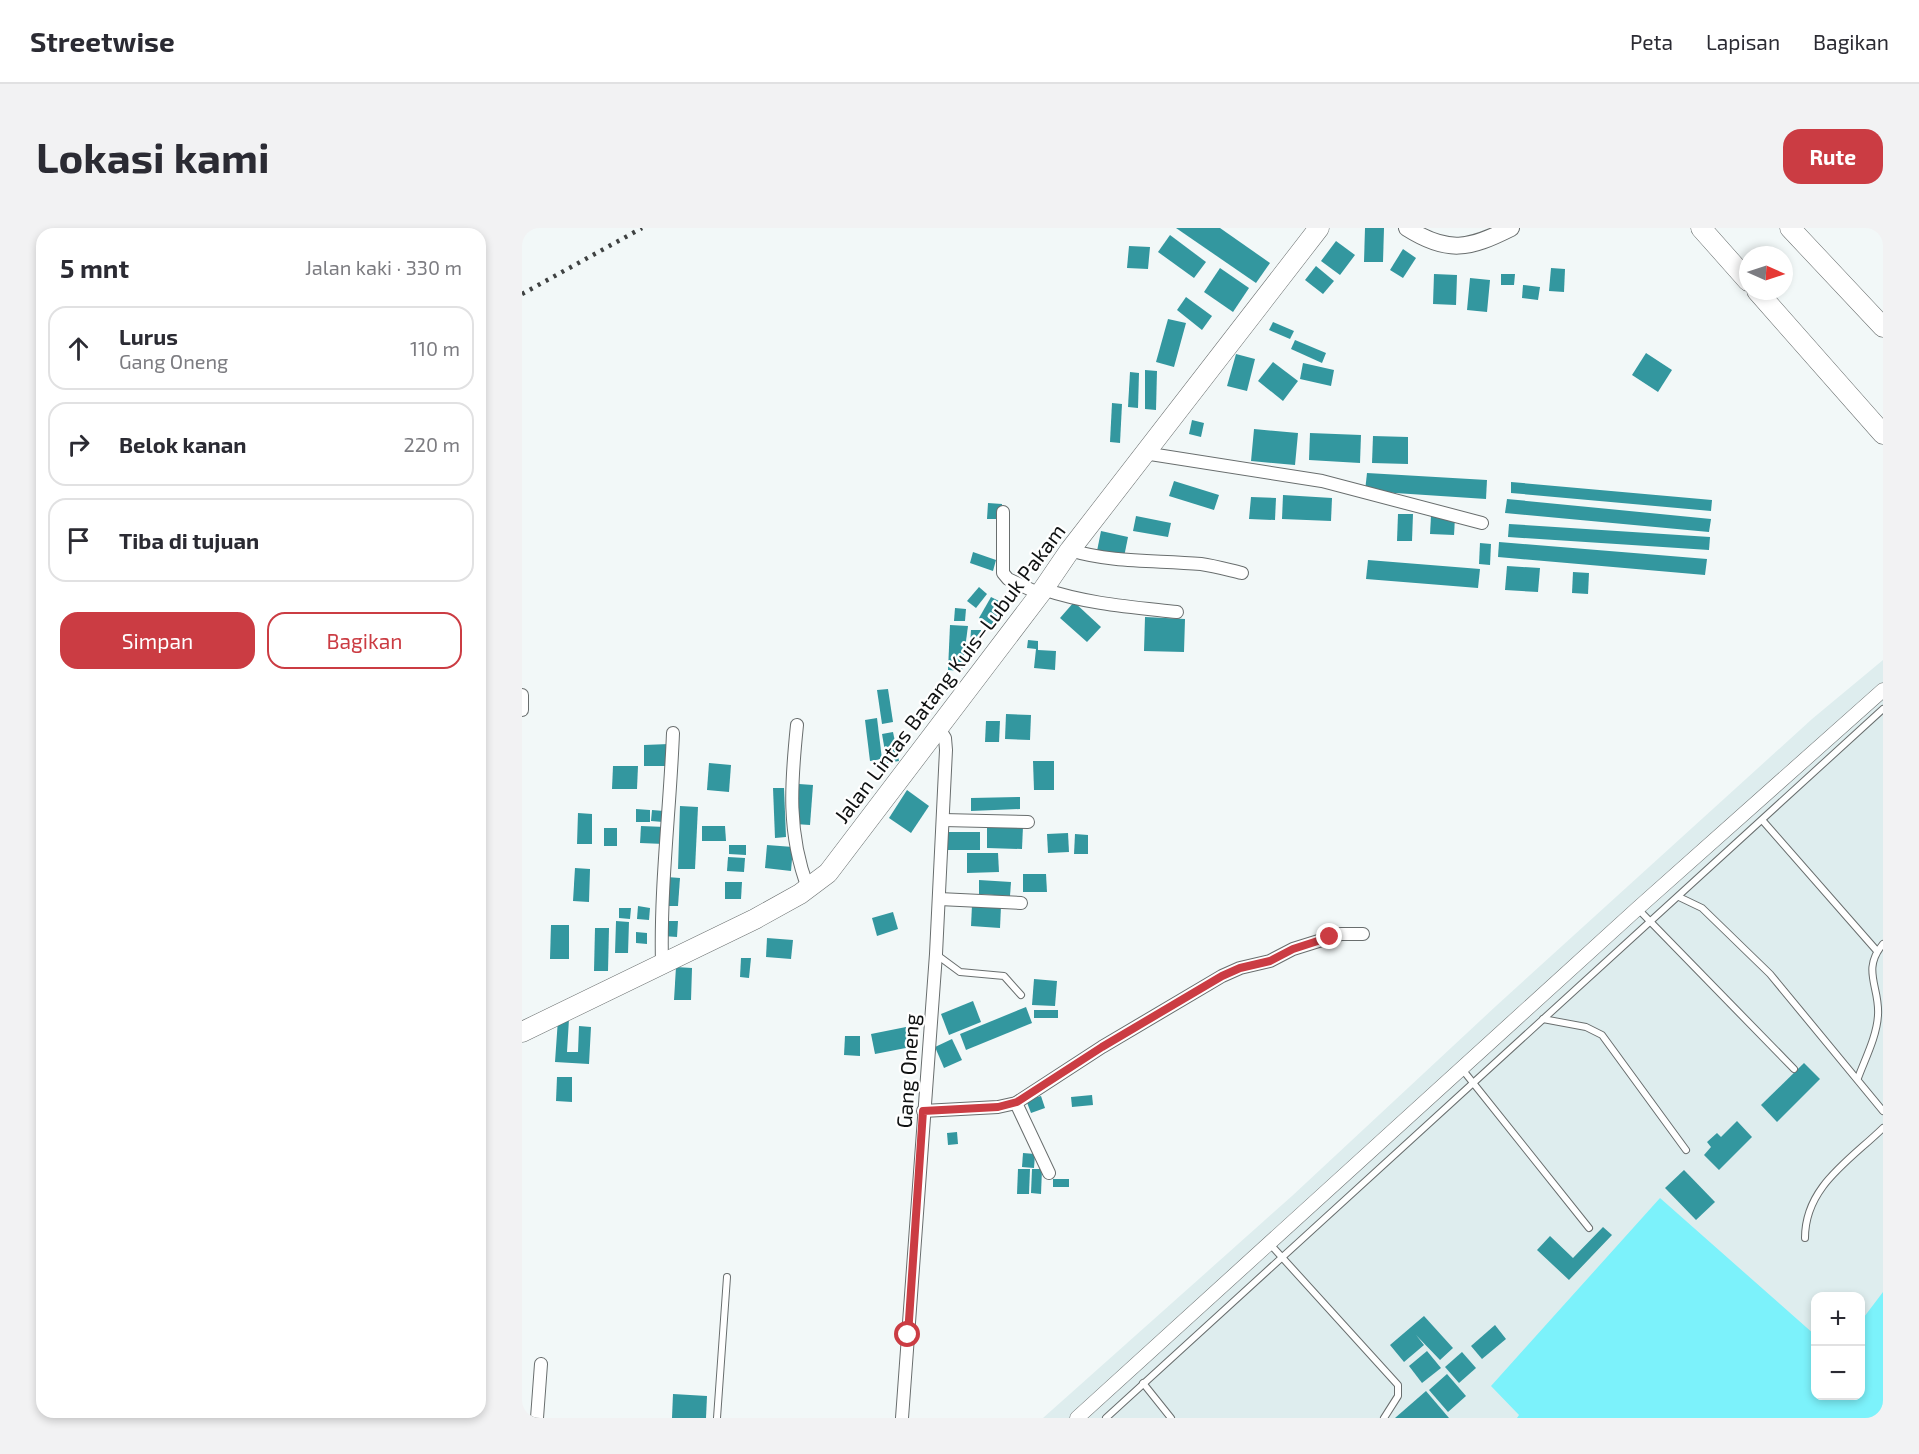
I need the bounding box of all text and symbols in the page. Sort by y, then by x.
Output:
text: Streetwise [30,24,175,58]
text: Peta [1630,29,1673,54]
text: Lapisan [1706,29,1780,54]
text: Bagikan [1813,29,1889,54]
button: Rute [1783,129,1883,184]
text: Lokasi kami [36,131,270,181]
north arrow [1739,246,1793,300]
text: 5 mnt [60,252,129,283]
text: Jalan kaki · 330 m [305,255,462,279]
text: Lurus [119,323,178,349]
icon: ahead [62,332,95,365]
text: 110 m [410,336,460,360]
text: Gang Oneng [119,349,228,373]
icon: right [62,428,95,461]
text: Belok kanan [119,431,246,457]
text: 220 m [403,432,460,456]
street label: Jalan Lintas Batang Kuis–Lubuk Pakam [828,519,1070,827]
icon: arrive [62,524,95,557]
text: Tiba di tujuan [119,527,259,553]
button: Simpan [60,612,255,669]
button: Bagikan [267,612,462,669]
route end [1316,923,1342,949]
street label: Gang Oneng [891,1013,923,1129]
map controls [1811,1292,1865,1400]
button: + [1811,1292,1865,1346]
route start [894,1321,920,1347]
button: − [1811,1346,1865,1400]

